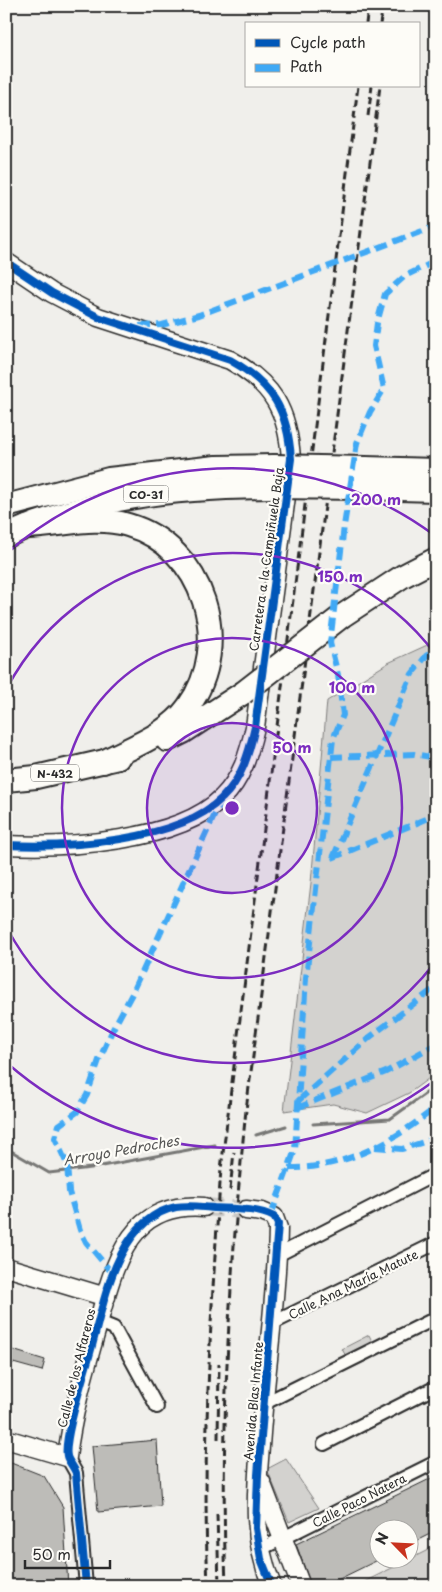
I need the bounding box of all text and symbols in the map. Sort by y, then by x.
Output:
legend [245,22,420,88]
text: Cycle path [290,30,366,53]
text: Path [290,54,322,77]
street label: Carretera a la Campiñuela Baja [244,465,288,652]
road number: CO-31 [124,486,168,502]
text: 200 m [351,487,401,510]
text: 150 m [317,564,363,587]
text: 100 m [329,675,375,698]
text: 50 m [273,735,311,758]
road number: N-432 [31,764,79,781]
centre of rings [223,799,241,817]
water label: Arroyo Pedroches [61,1129,182,1171]
street label: Calle Ana María Matute [285,1245,421,1323]
street label: Calle de los Alfareros [52,1306,100,1430]
street label: Avenida Blas Infante [239,1340,267,1461]
street label: Calle Paco Natera [309,1468,410,1531]
north arrow [370,1520,420,1570]
text: N [370,1529,394,1548]
scale bar [25,1537,110,1569]
text: 50 m [32,1542,71,1565]

